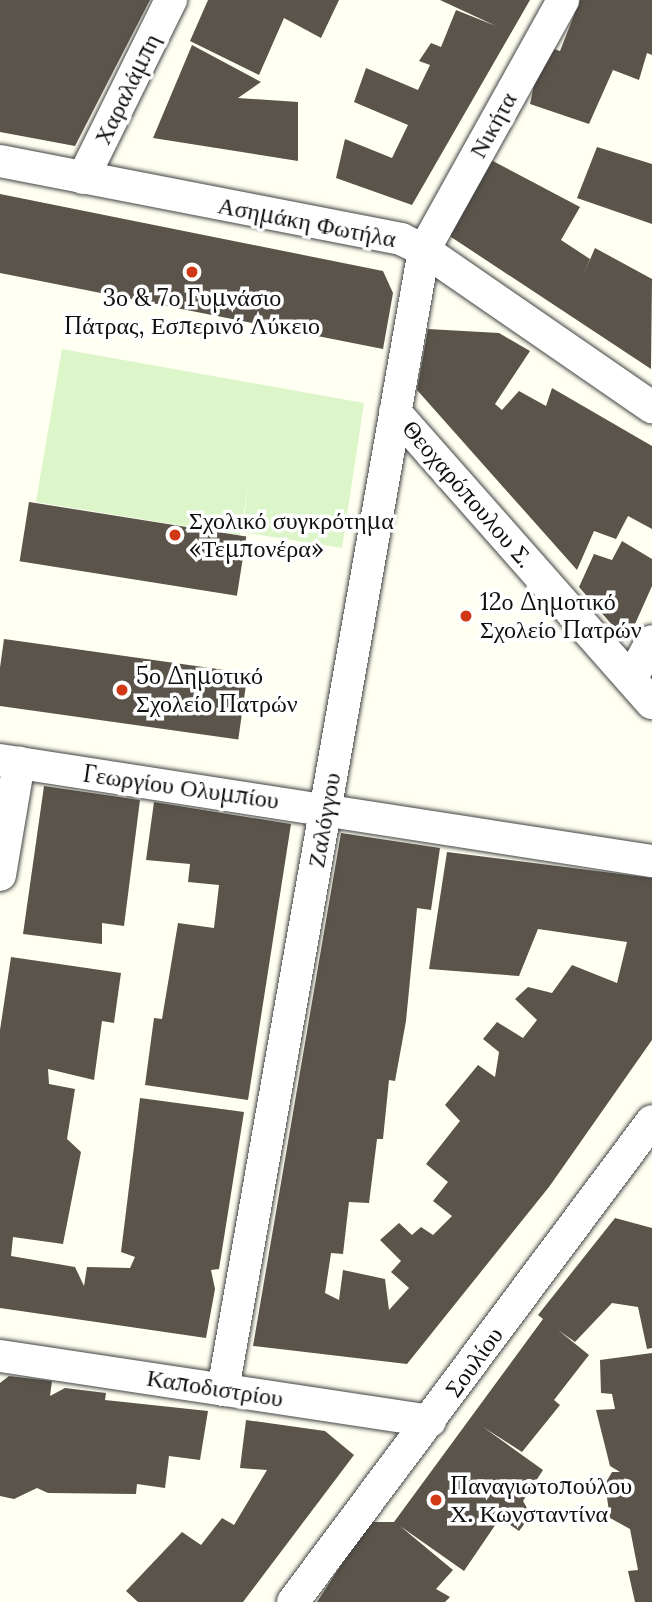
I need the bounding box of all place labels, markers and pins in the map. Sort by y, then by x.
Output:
marker: 3ο & 7ο Γυμνάσιο Πάτρας, Εσπερινό Λύκειο [184,264,200,280]
place label: 3ο & 7ο Γυμνάσιο Πάτρας, Εσπερινό Λύκειο [64,284,320,340]
place label: Σχολικό συγκρότημα «Τεμπονέρα» [189,507,394,563]
marker: Σχολικό συγκρότημα «Τεμπονέρα» [167,527,183,543]
place label: 12ο Δημοτικό Σχολείο Πατρών [480,588,642,644]
marker: 12ο Δημοτικό Σχολείο Πατρών [458,608,474,624]
place label: 5ο Δημοτικό Σχολείο Πατρών [136,662,298,718]
marker: 5ο Δημοτικό Σχολείο Πατρών [114,682,130,698]
place label: Παναγιωτοπούλου Χ. Κωνσταντίνα [450,1472,632,1528]
marker: Παναγιωτοπούλου Χ. Κωνσταντίνα [428,1492,444,1508]

